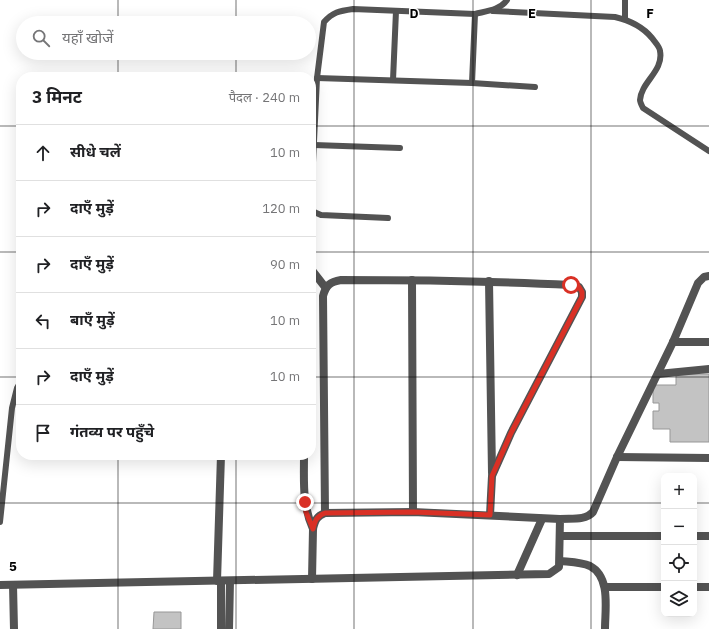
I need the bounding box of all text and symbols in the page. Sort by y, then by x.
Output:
text: D [409,5,419,22]
text: E [528,5,536,22]
text: F [646,5,654,22]
search box [16,16,316,60]
icon: search [30,27,52,49]
text: यहाँ खोजें [62,28,113,47]
text: 3 मिनट [32,86,82,108]
text: पैदल · 240 m [229,89,300,106]
icon: ahead [32,142,54,164]
text: सीधे चलें [70,142,121,161]
text: 10 m [270,144,300,161]
icon: right [32,198,54,220]
text: दाएँ मुड़ें [70,198,114,217]
text: 120 m [262,200,300,217]
icon: right [32,254,54,276]
text: दाएँ मुड़ें [70,254,114,273]
text: 90 m [270,256,300,273]
route start [562,276,580,294]
icon: left [32,310,54,332]
text: बाएँ मुड़ें [70,310,115,329]
text: 10 m [270,312,300,329]
icon: right [32,366,54,388]
text: दाएँ मुड़ें [70,366,114,385]
text: 10 m [270,368,300,385]
icon: arrive [32,422,54,444]
text: गंतव्य पर पहुँचे [70,422,154,441]
map controls [661,473,697,617]
button: + [661,473,697,509]
route end [296,493,314,511]
button: − [661,509,697,545]
button: locate [661,545,697,581]
text: 5 [9,558,17,575]
button: layers [661,581,697,617]

